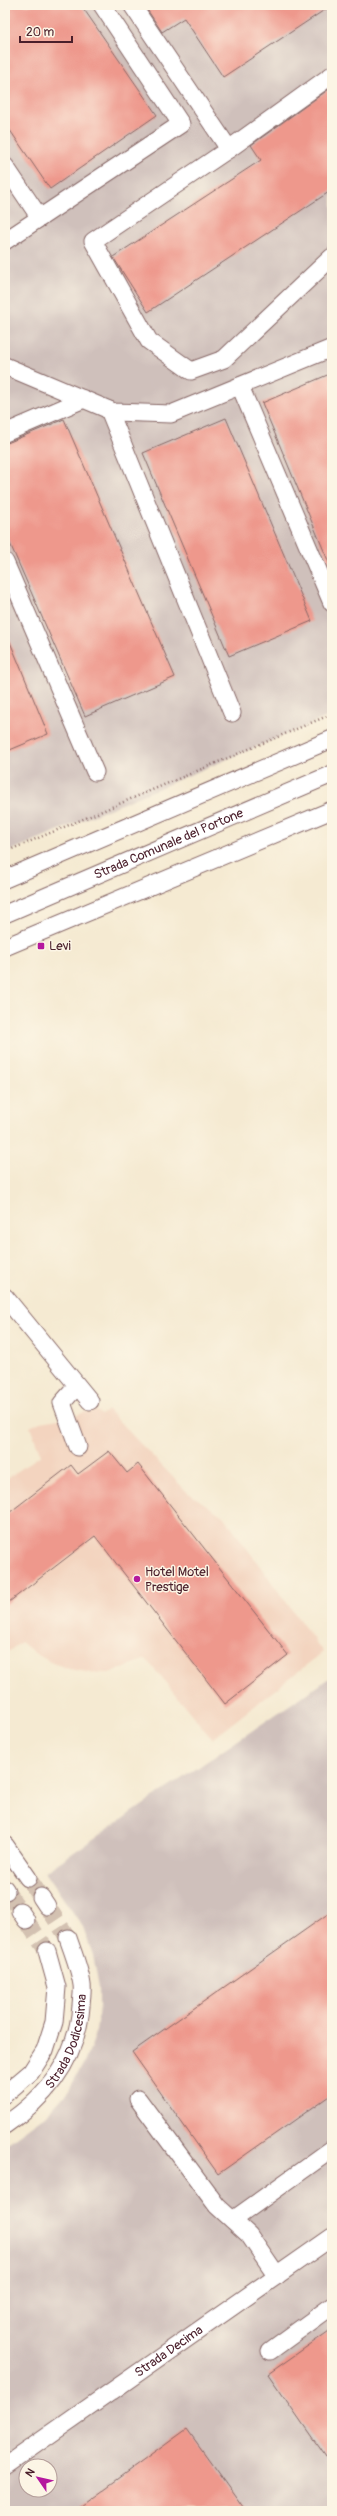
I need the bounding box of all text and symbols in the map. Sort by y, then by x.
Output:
scale bar [20,18,72,44]
text: 20 m [26,25,55,40]
street label: Strada Comunale del Portone [92,805,246,883]
place label: Levi [49,938,71,954]
marker: Levi [36,941,46,951]
place label: Hotel Motel Prestige [145,1564,209,1595]
marker: Hotel Motel Prestige [132,1574,142,1584]
street label: Strada Dodicesima [42,1993,90,2092]
street label: Strada Decima [132,2322,206,2381]
north arrow [18,2458,58,2498]
text: N [23,2466,38,2479]

